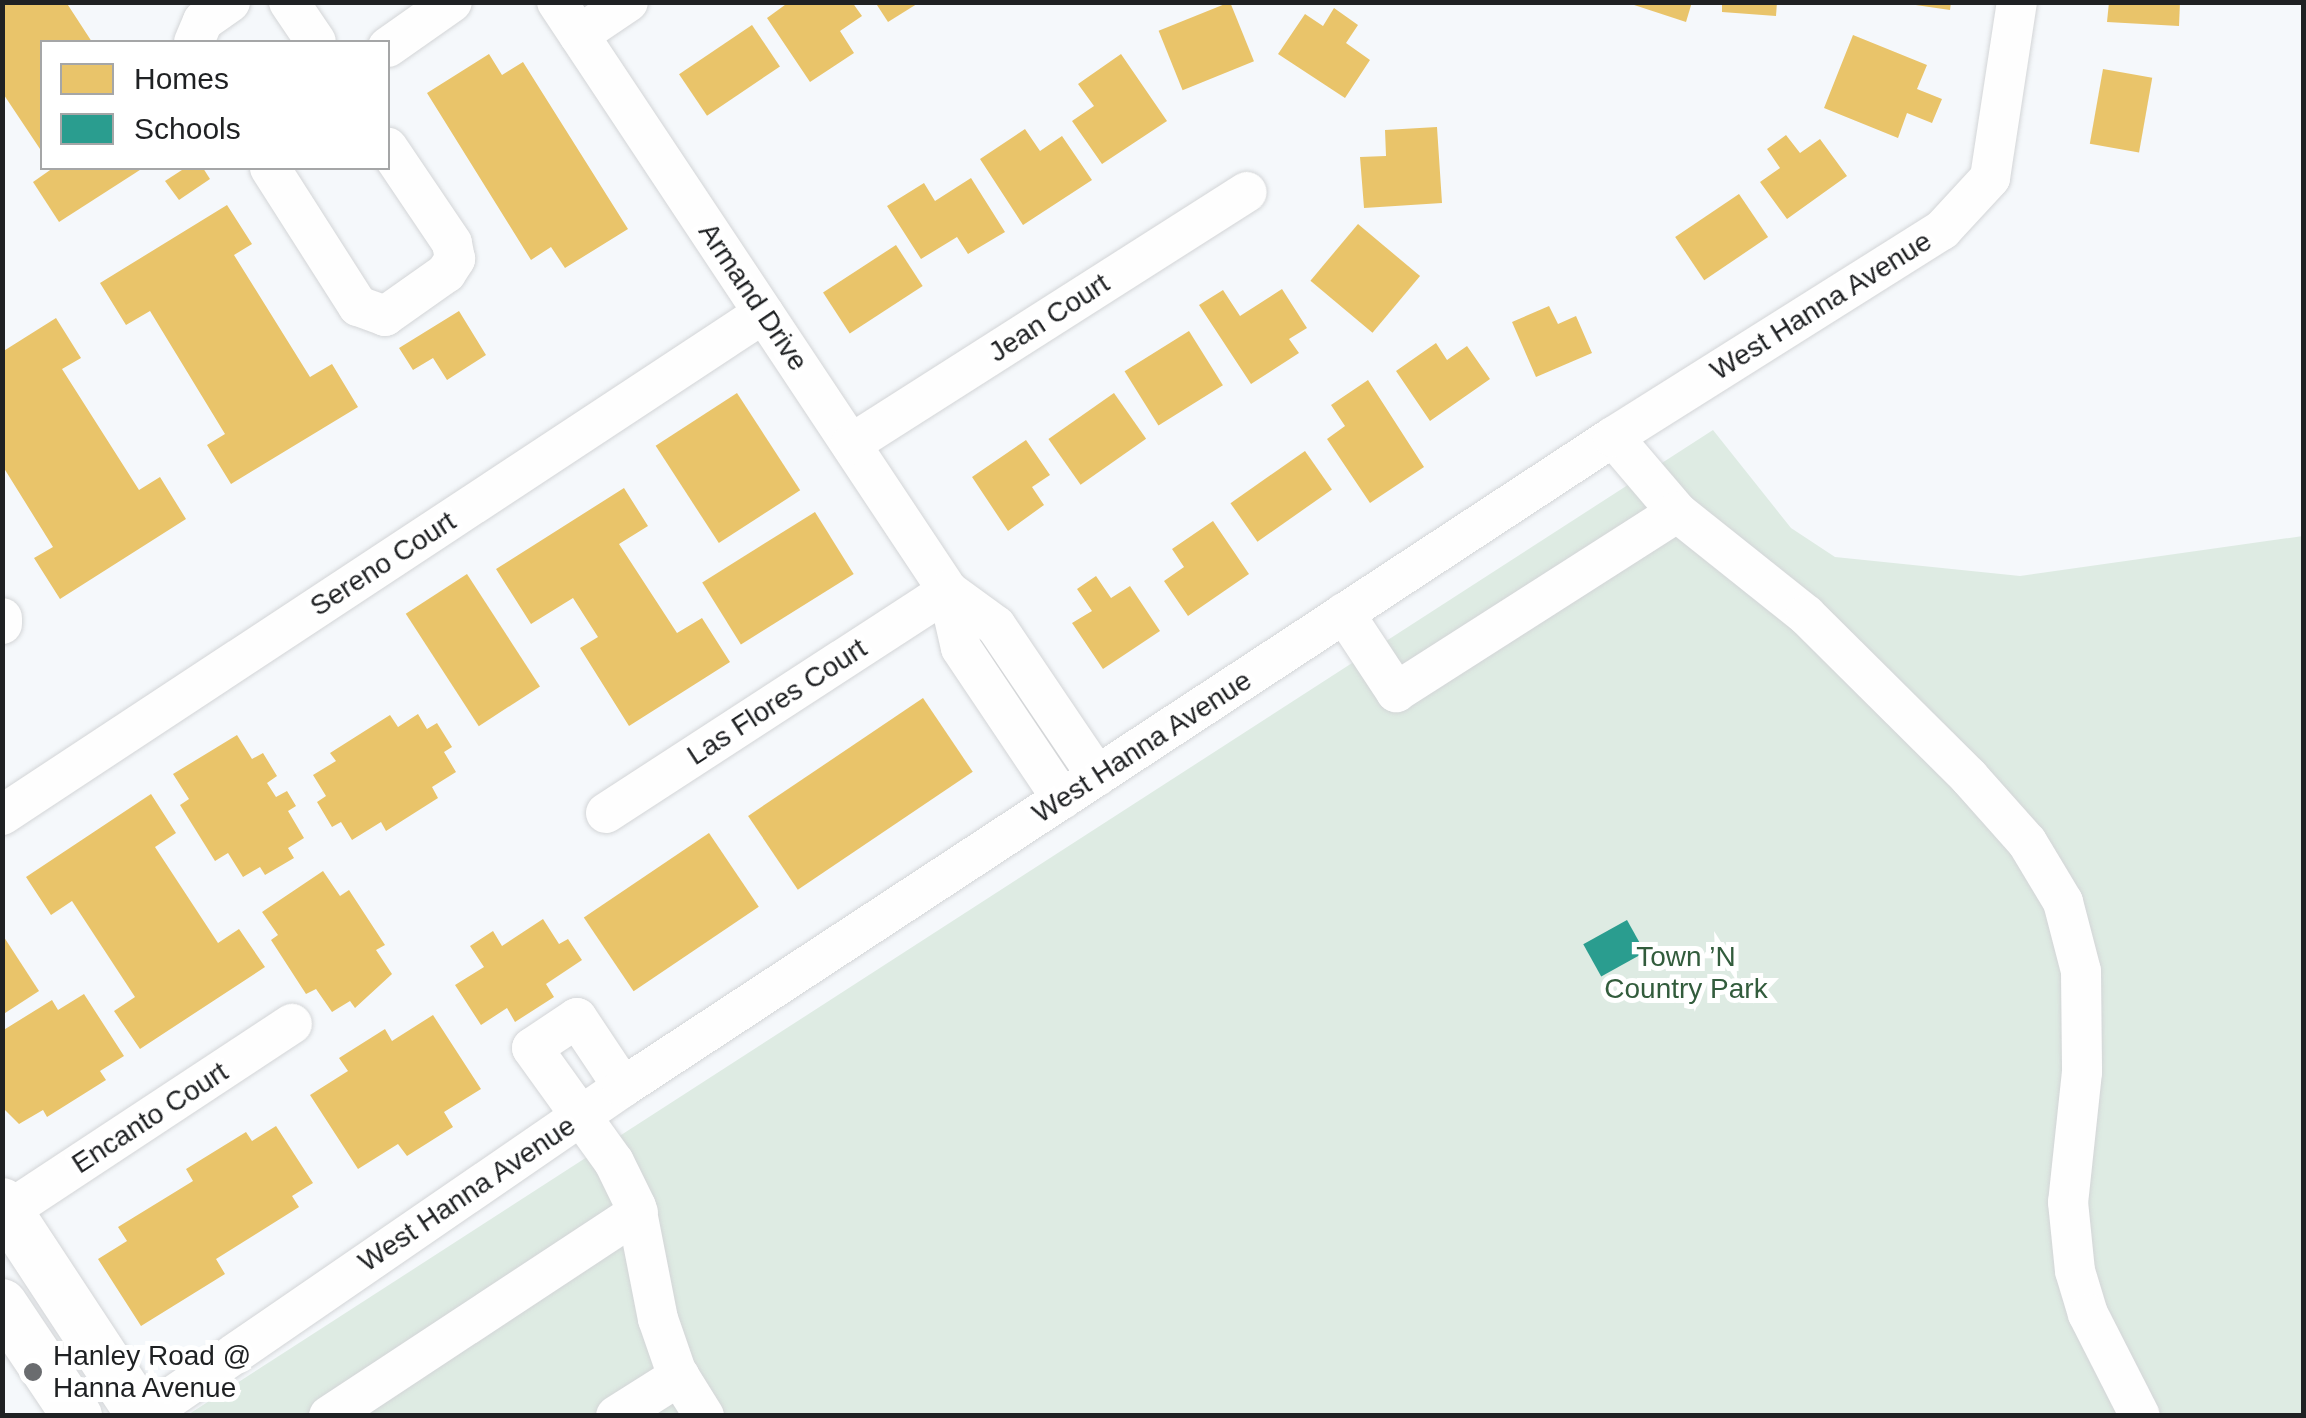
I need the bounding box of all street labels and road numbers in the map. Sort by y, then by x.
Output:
street label: Armand Drive [691,217,815,377]
street label: West Hanna Avenue [1704,224,1938,388]
street label: Jean Court [982,267,1116,369]
street label: Sereno Court [304,505,462,623]
street label: Las Flores Court [681,632,873,772]
street label: West Hanna Avenue [1026,663,1258,831]
street label: Encanto Court [66,1055,234,1181]
street label: West Hanna Avenue [352,1109,582,1279]

